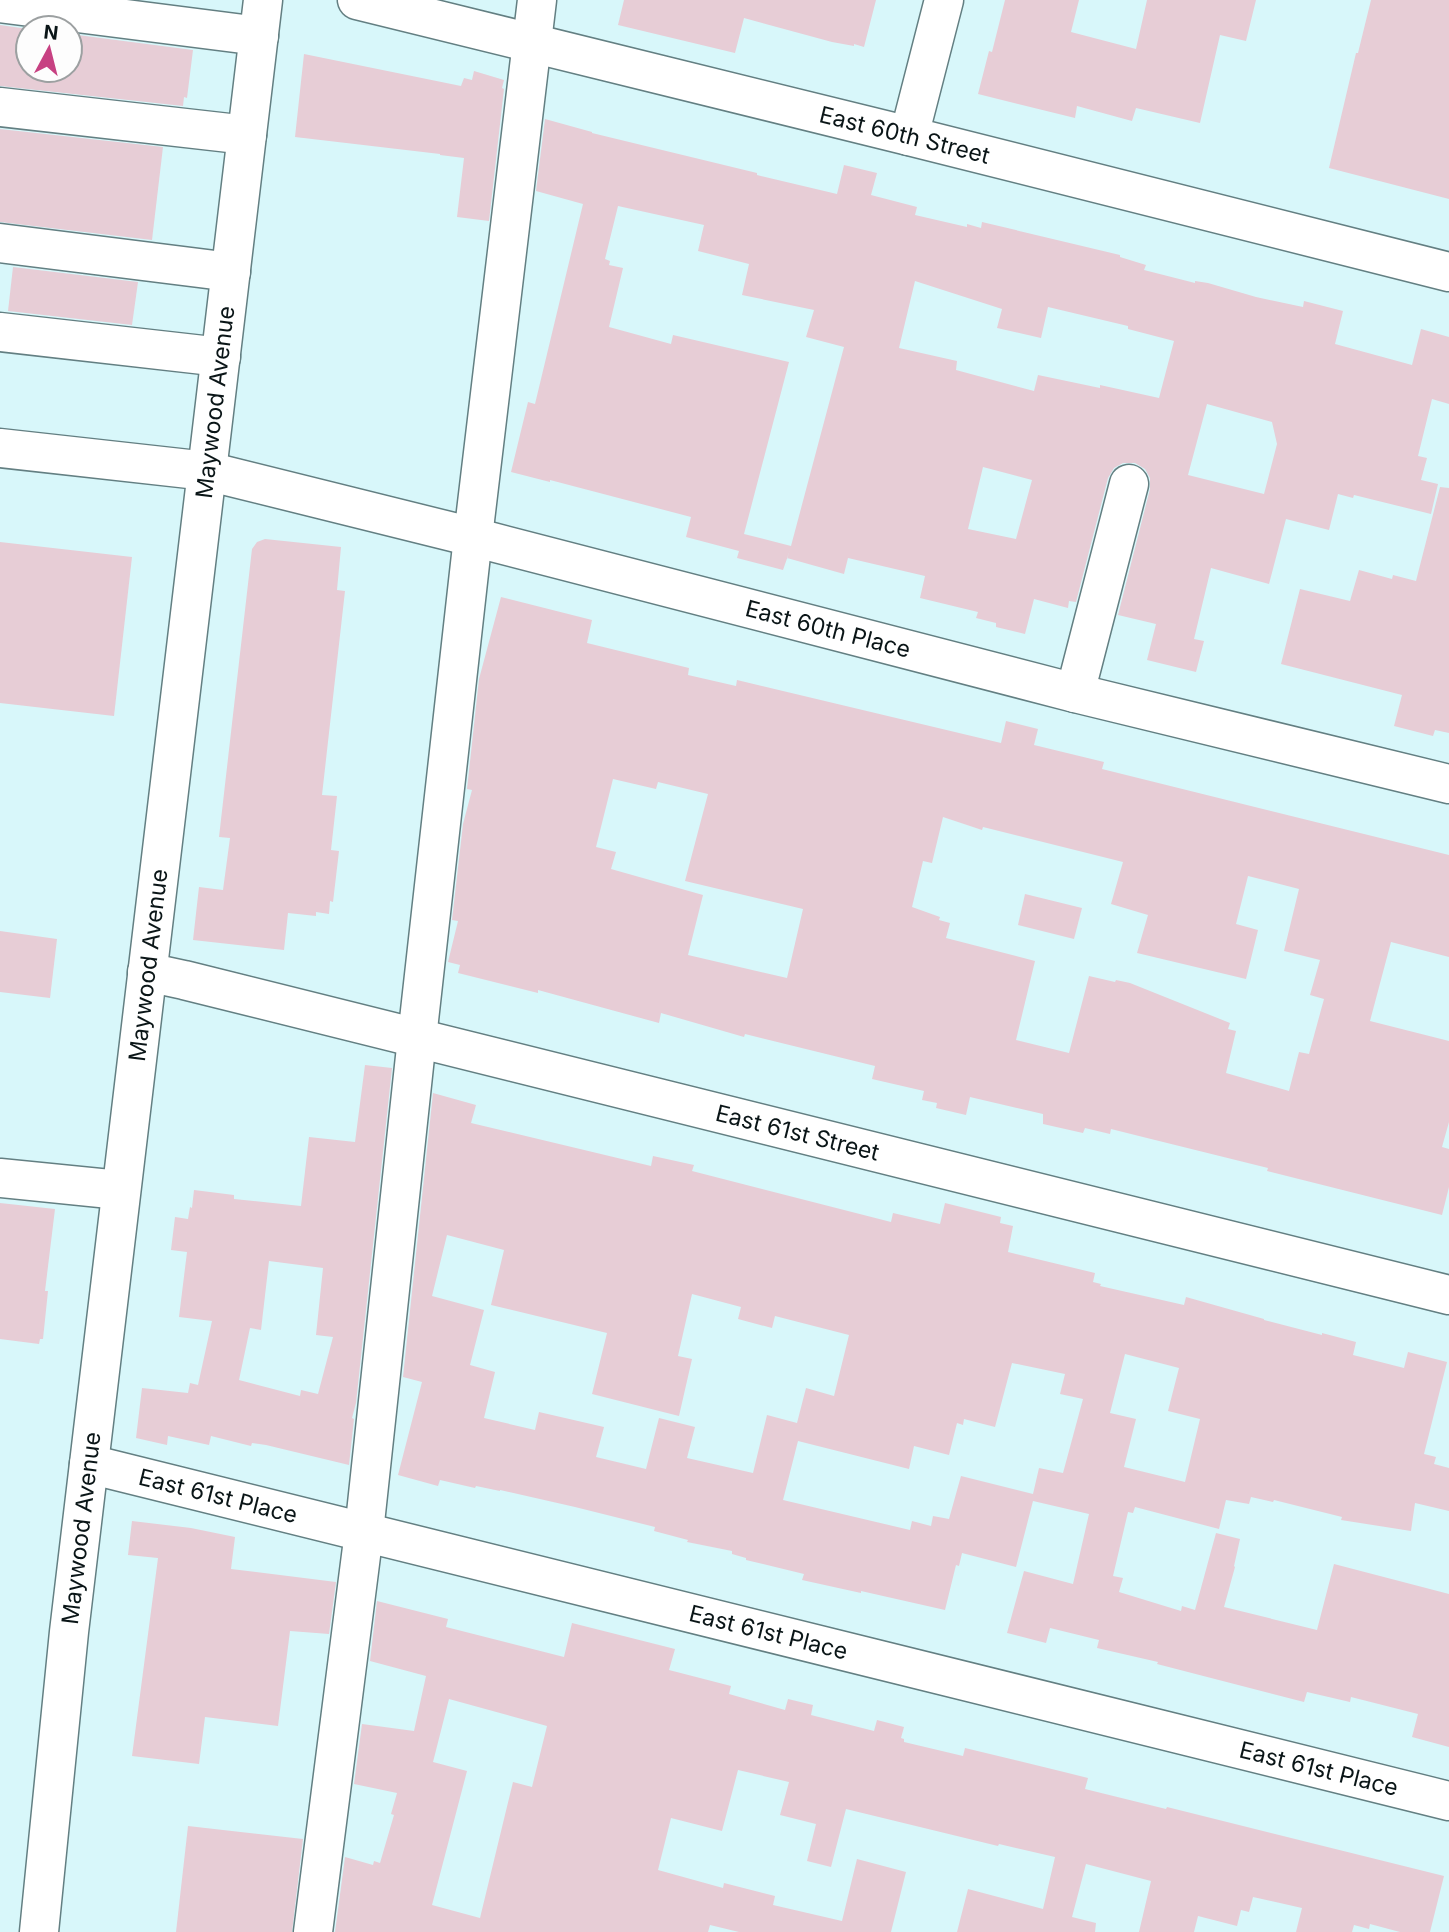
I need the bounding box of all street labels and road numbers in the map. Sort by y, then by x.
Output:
street label: East 60th Street [817,100,993,170]
street label: Maywood Avenue [190,304,241,500]
street label: East 60th Place [742,594,913,664]
street label: Maywood Avenue [123,867,174,1063]
street label: East 61st Street [713,1099,883,1167]
street label: Maywood Avenue [56,1430,107,1626]
street label: East 61st Place [136,1463,300,1529]
street label: East 61st Place [686,1599,851,1665]
street label: East 61st Place [1237,1736,1401,1802]

